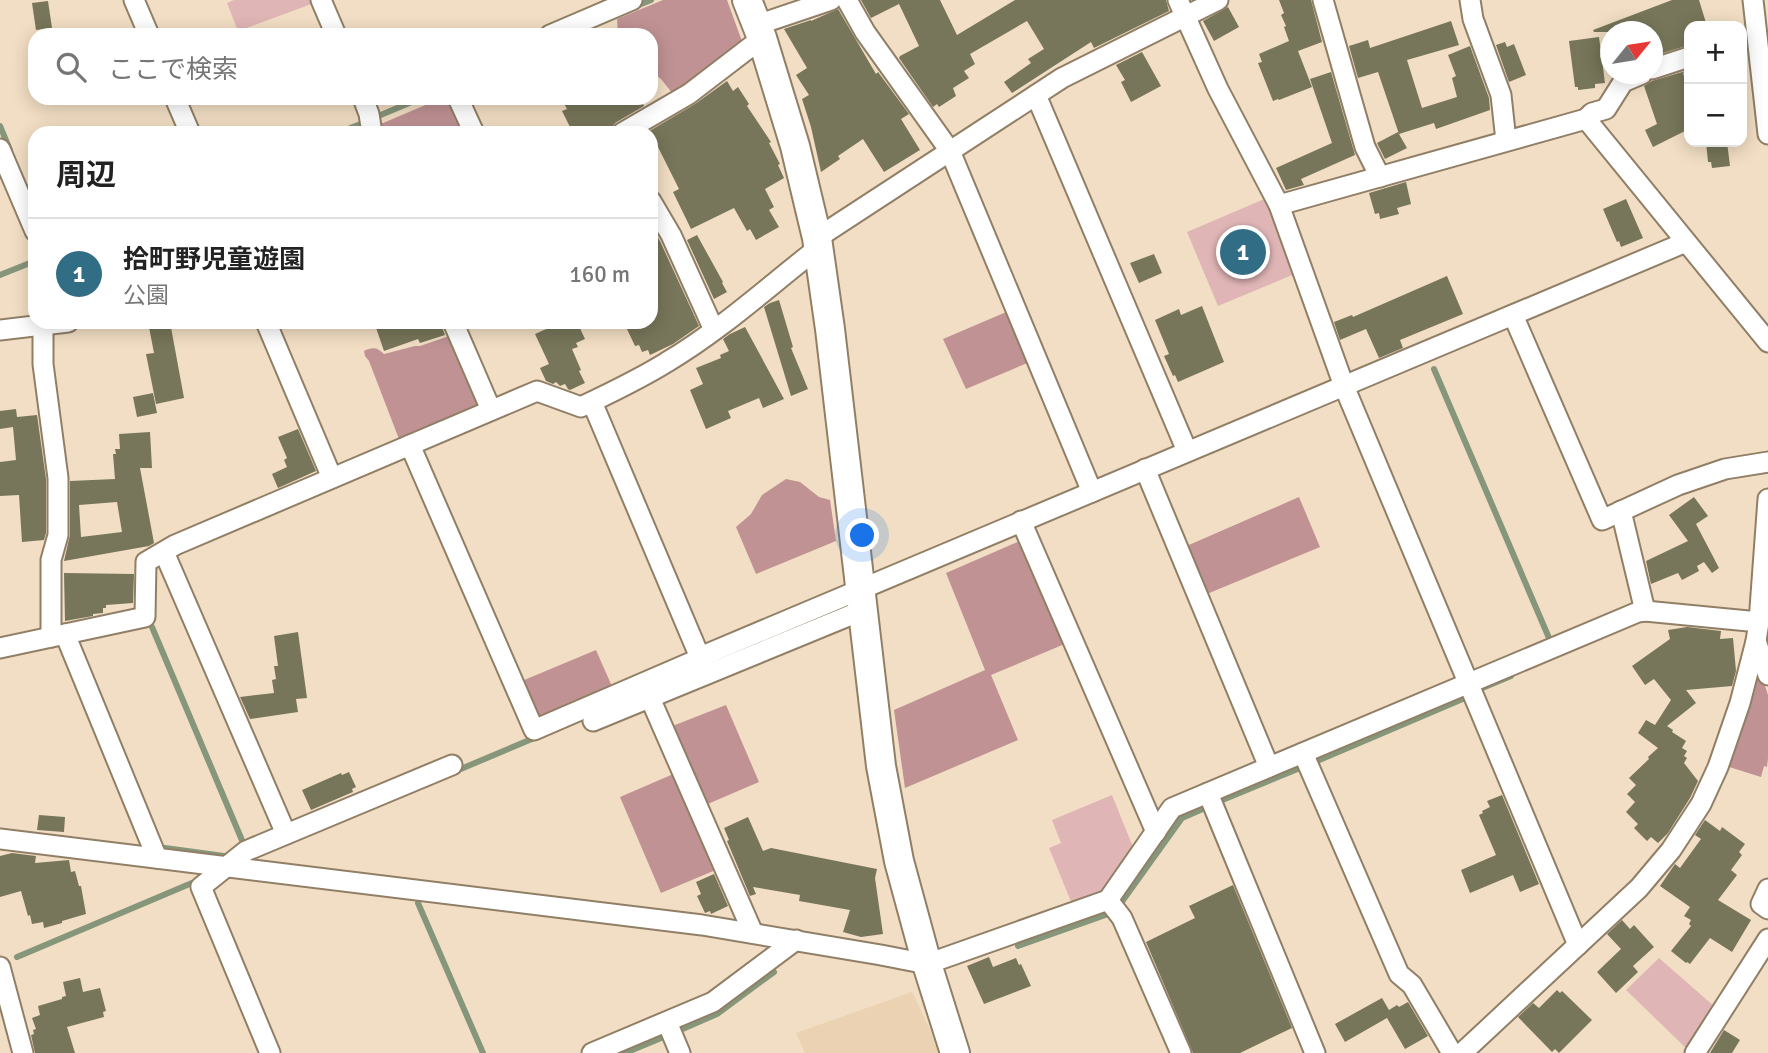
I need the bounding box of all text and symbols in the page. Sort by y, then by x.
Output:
north arrow [1600,21,1663,84]
map controls [1684,21,1747,147]
button: + [1684,21,1747,84]
search box [28,28,658,105]
icon: search [52,48,90,86]
text: ここで検索 [108,54,238,86]
button: − [1684,84,1747,147]
text: 周辺 [56,157,116,194]
pin: 1 [1220,226,1266,278]
text: 拾町野児童遊園 [123,244,305,276]
text: 1 [73,260,85,289]
text: 160 m [569,260,630,289]
text: 公園 [123,281,169,310]
your location [845,518,879,552]

